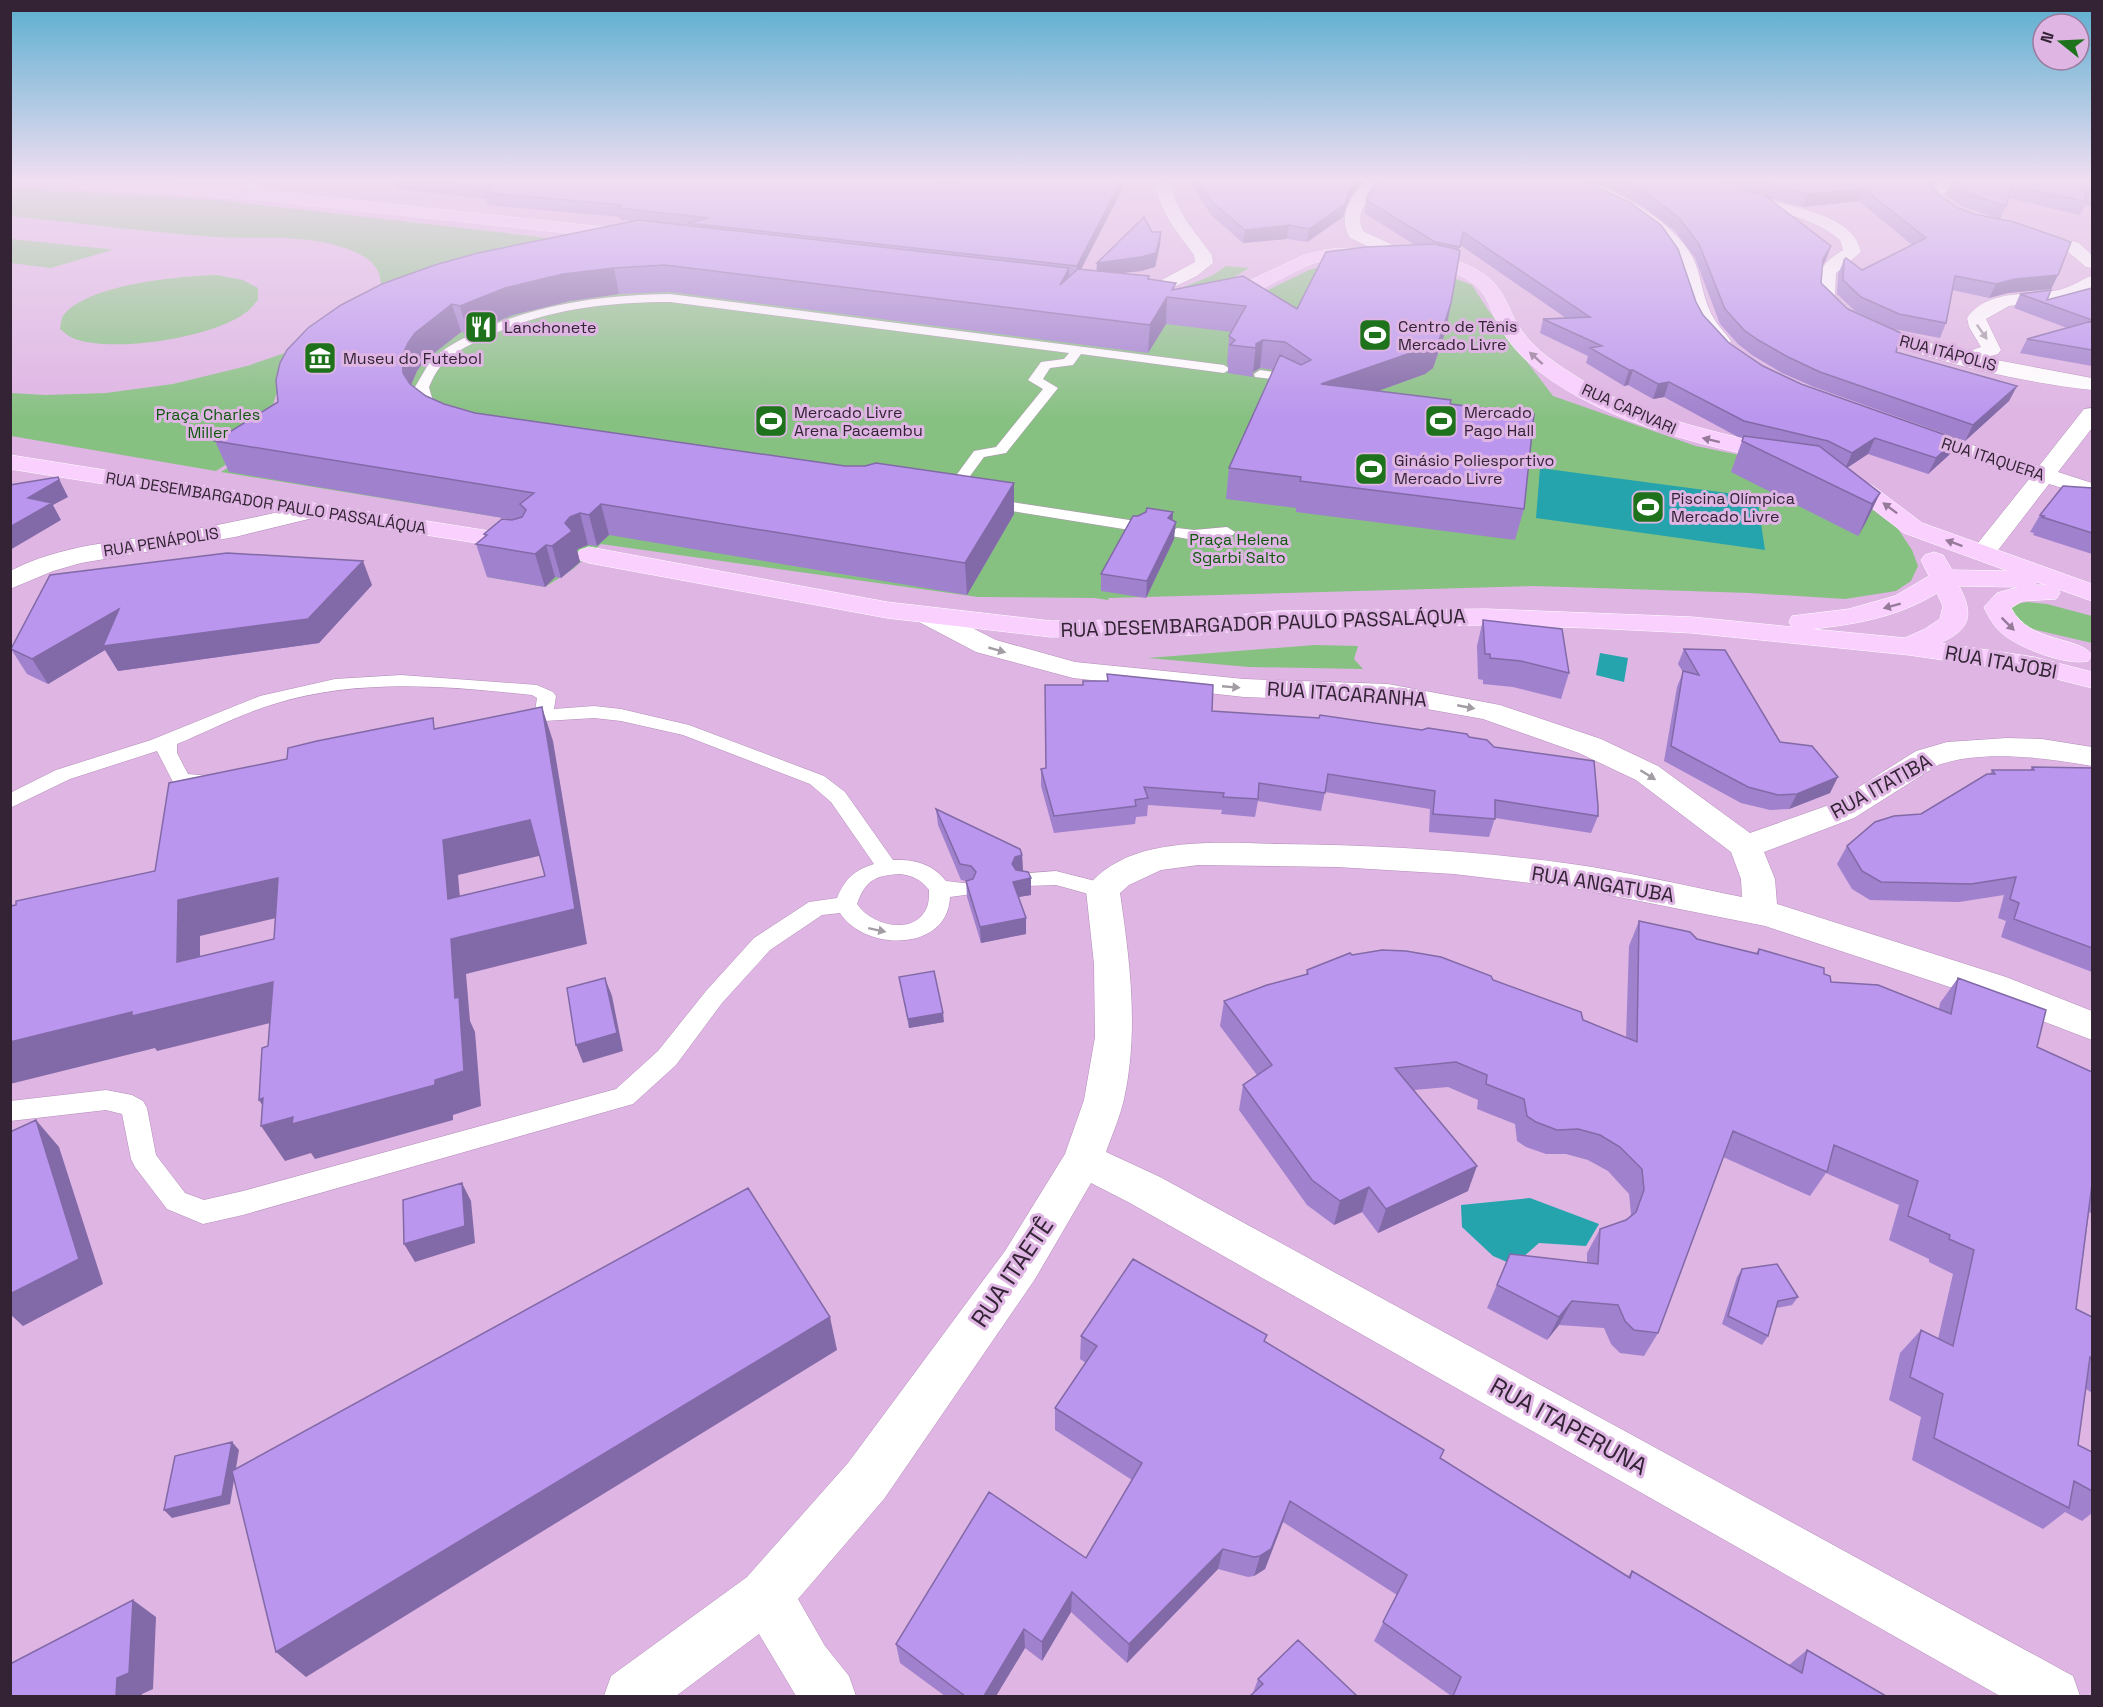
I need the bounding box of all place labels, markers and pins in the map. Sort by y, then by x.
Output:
restaurant icon: Lanchonete [463,309,499,345]
place label: Centro de Tênis Mercado Livre [1398,316,1517,355]
place label: Lanchonete [504,317,597,338]
sports icon: Centro de Tênis Mercado Livre [1357,317,1393,353]
museum icon: Museu do Futebol [302,340,338,376]
place label: Museu do Futebol [343,348,482,369]
place label: Mercado Livre Arena Pacaembu [794,402,923,441]
place label: Mercado Pago Hall [1464,402,1534,441]
sports icon: Mercado Livre Arena Pacaembu [753,403,789,439]
sports icon: Mercado Pago Hall [1423,403,1459,439]
place label: Ginásio Poliesportivo Mercado Livre [1394,450,1554,489]
sports icon: Ginásio Poliesportivo Mercado Livre [1353,451,1389,487]
place label: Piscina Olímpica Mercado Livre [1671,488,1795,527]
sports icon: Piscina Olímpica Mercado Livre [1630,489,1666,525]

